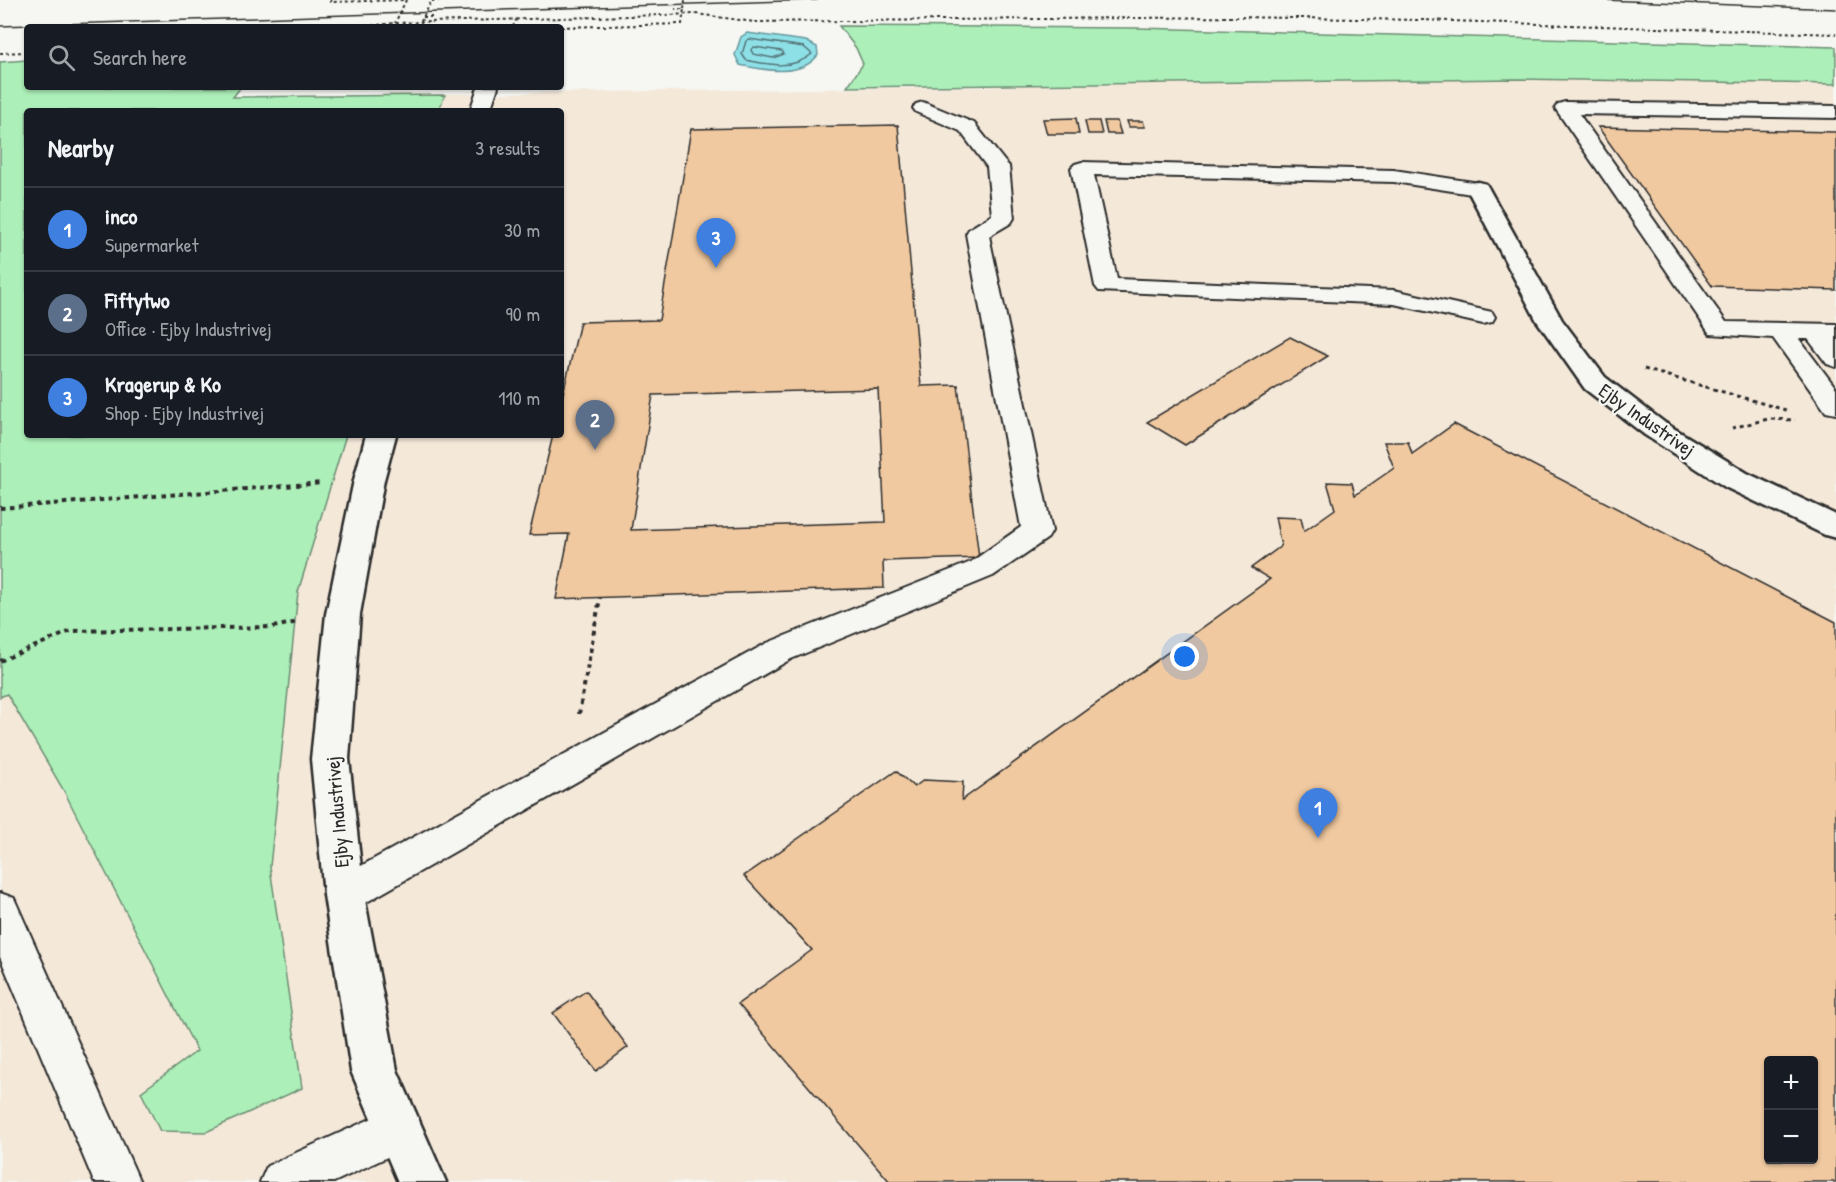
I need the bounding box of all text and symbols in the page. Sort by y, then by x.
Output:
search box [24,24,564,90]
icon: search [45,41,78,74]
text: Search here [93,42,187,72]
text: Nearby [48,130,114,165]
text: 3 results [475,134,540,161]
text: inco [105,201,137,231]
text: 1 [64,216,71,243]
text: 30 m [504,216,540,243]
pin: 3 [696,218,736,268]
text: Supermarket [105,231,199,258]
text: Fiftytwo [105,285,170,315]
text: 2 [63,300,72,327]
text: 90 m [506,300,540,327]
text: Office · Ejby Industrivej [105,315,272,342]
text: Kragerup & Ko [105,369,221,399]
street label: Ejby Industrivej [1594,376,1701,463]
text: 3 [63,384,72,411]
text: 110 m [498,384,540,411]
text: Shop · Ejby Industrivej [105,399,264,426]
pin: 2 [576,400,614,450]
your location [1170,642,1199,671]
street label: Ejby Industrivej [318,755,355,869]
pin: 1 [1298,788,1338,838]
map controls [1764,1056,1818,1164]
button: + [1764,1056,1818,1110]
button: − [1764,1110,1818,1164]

